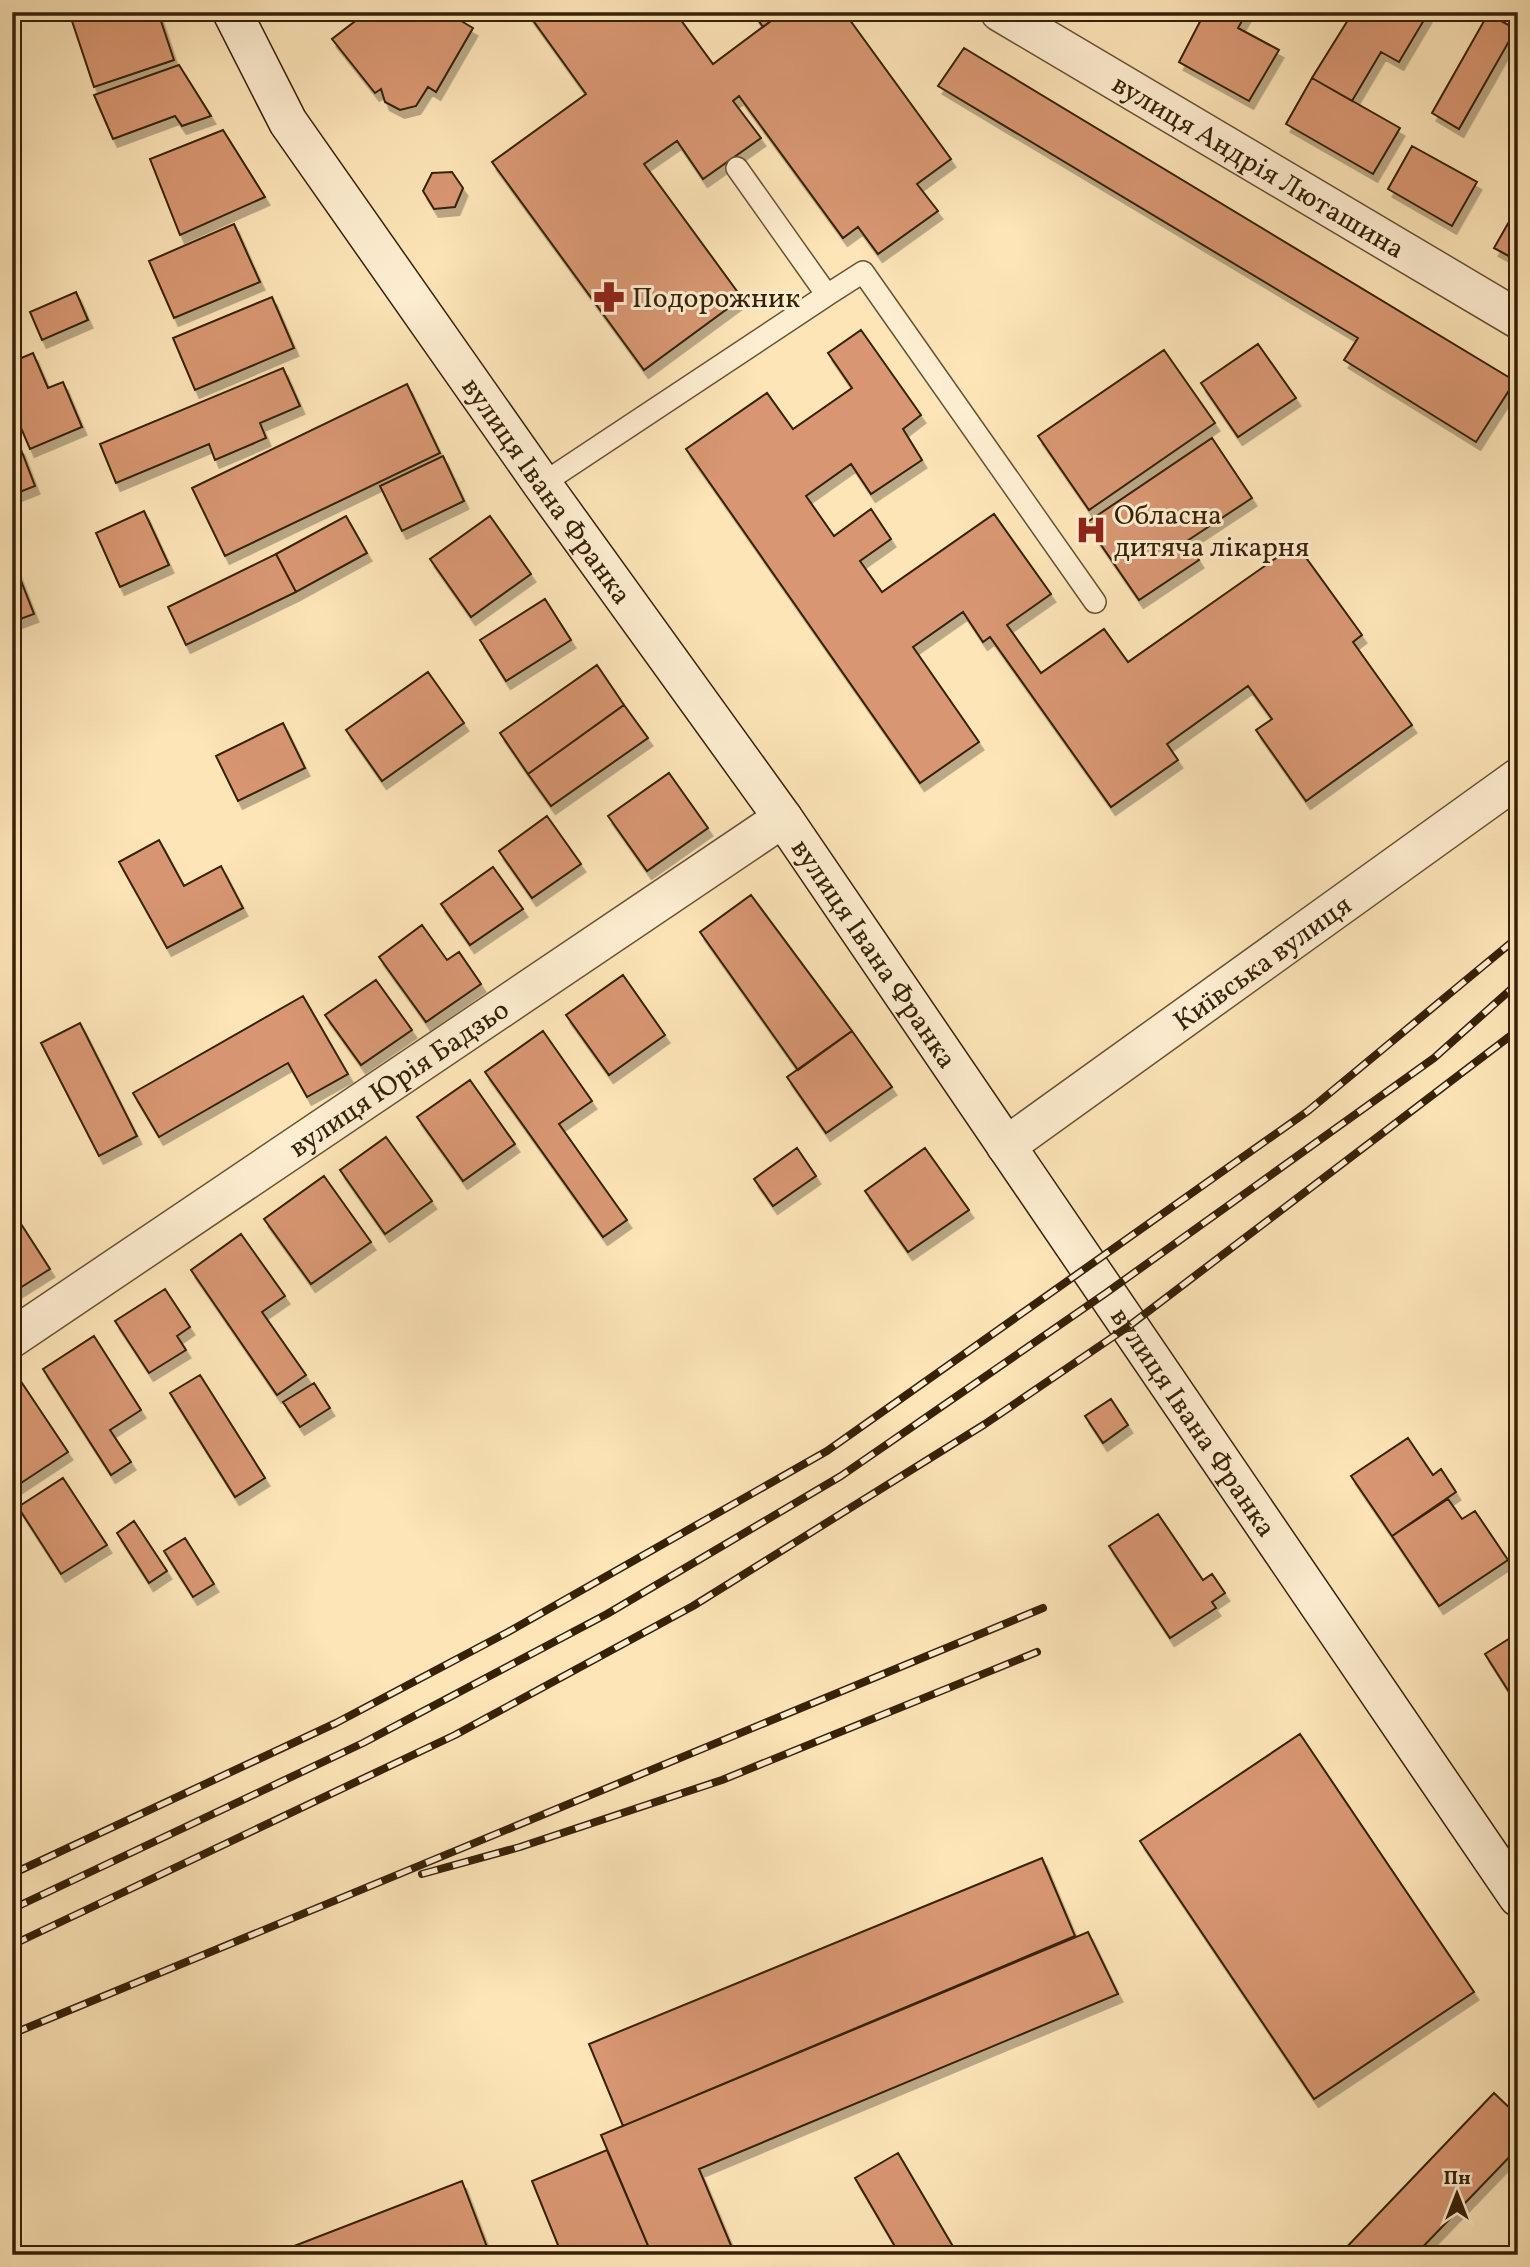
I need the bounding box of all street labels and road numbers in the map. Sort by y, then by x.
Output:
street label: вулиця Андрія Люташина [1104,66,1411,270]
street label: вулиця Івана Франка [451,370,640,613]
street label: вулиця Івана Франка [781,832,965,1077]
street label: Київська вулиця [1166,887,1360,1042]
street label: вулиця Юрія Бадзьо [282,991,518,1168]
street label: вулиця Івана Франка [1100,1300,1284,1546]

